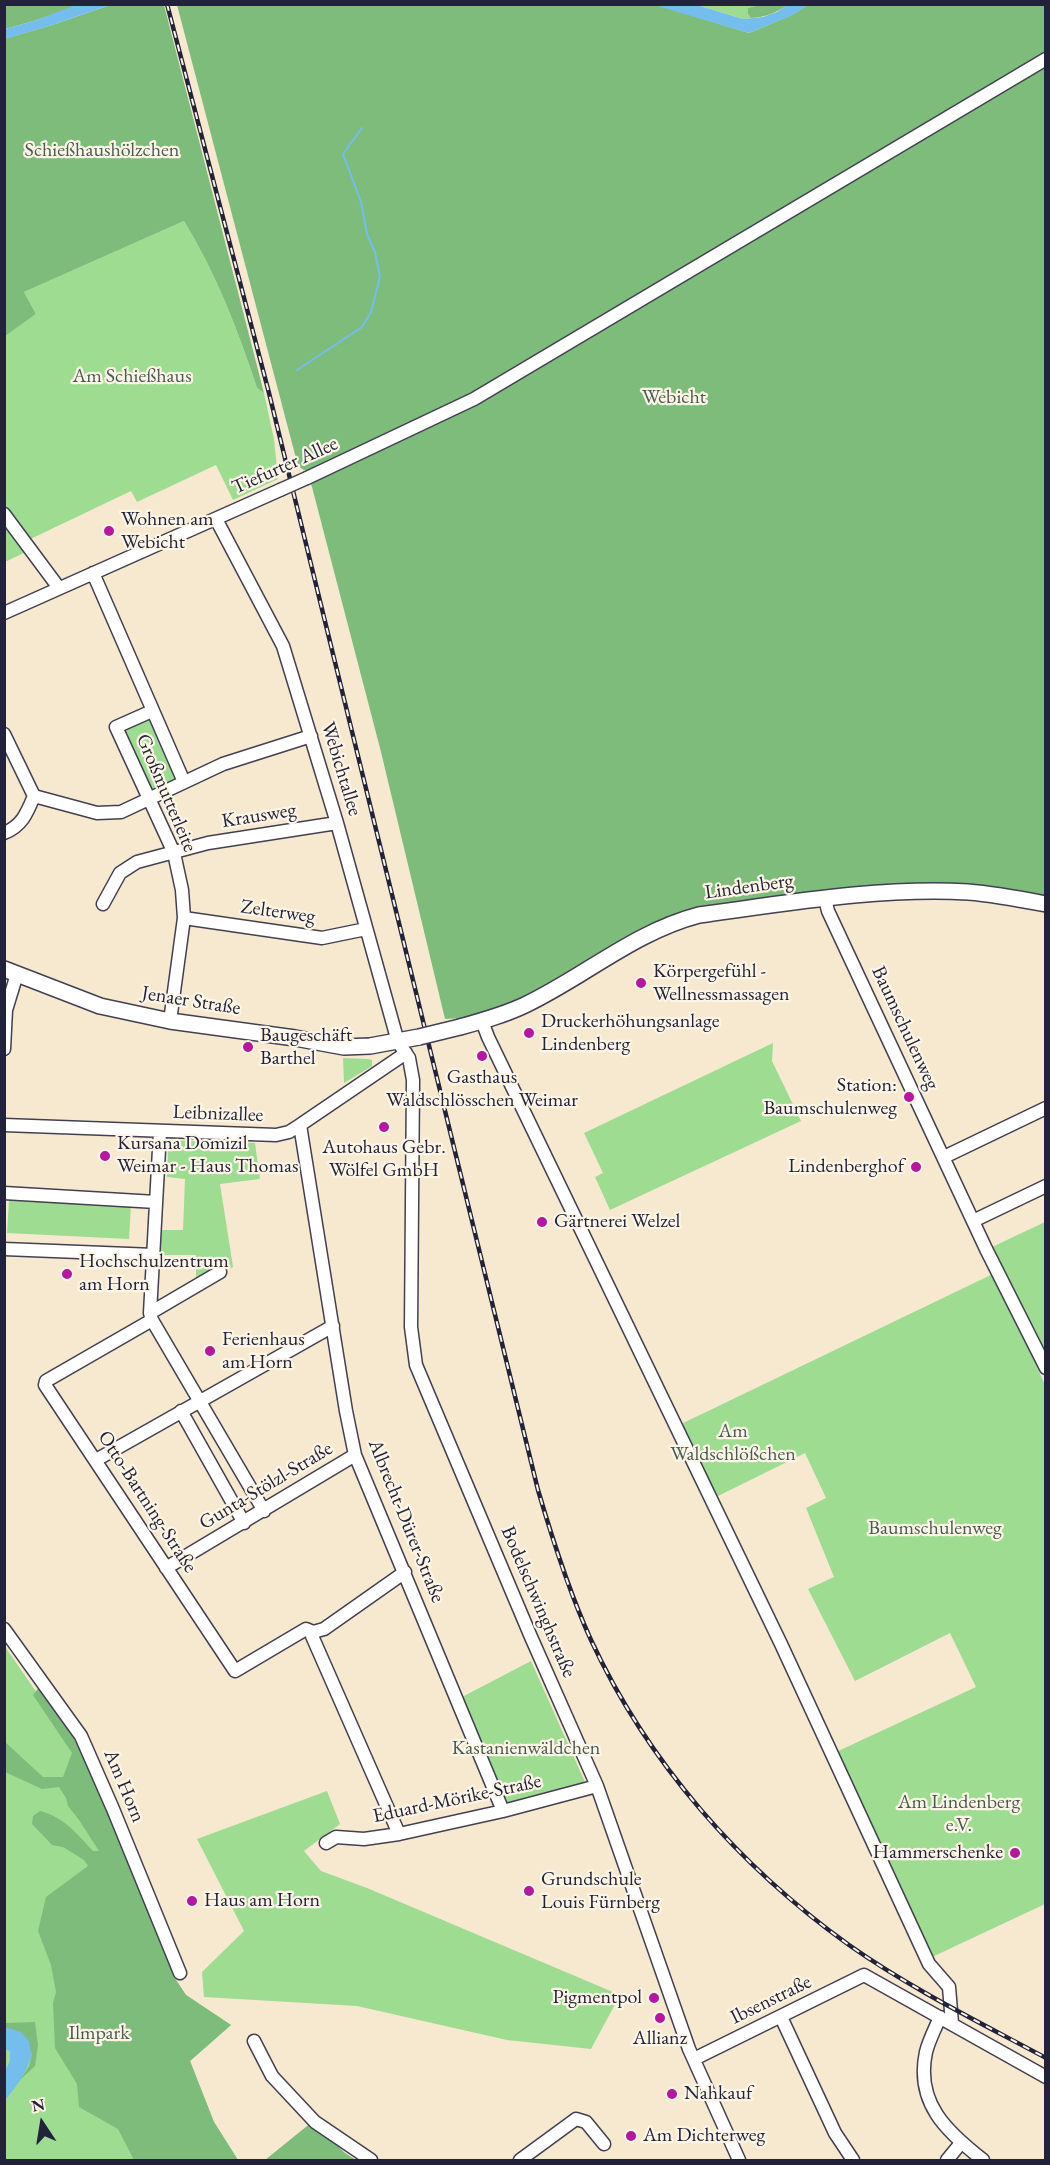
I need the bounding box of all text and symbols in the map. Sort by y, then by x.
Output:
park label: Schießhaushölzchen [25,139,179,163]
park label: Am Schießhaus [72,365,192,389]
park label: Webicht [642,386,706,410]
street label: Tiefurter Allee [228,432,342,500]
place label: Wohnen am Webicht [121,508,214,555]
marker: Wohnen am Webicht [102,524,116,538]
street label: Webichtallee [315,719,367,819]
street label: Großmutterleite [130,730,202,856]
street label: Krausweg [220,798,298,834]
street label: Lindenberg [703,869,795,905]
street label: Zelterweg [239,895,317,929]
place label: Körpergefühl - Wellnessmassagen [653,960,789,1007]
street label: Baumschulenweg [866,962,944,1094]
marker: Körpergefühl - Wellnessmassagen [634,976,648,990]
street label: Jenaer Straße [140,981,242,1021]
place label: Druckerhöhungsanlage Lindenberg [541,1010,720,1057]
place label: Baugeschäft Barthel [260,1024,352,1071]
marker: Druckerhöhungsanlage Lindenberg [522,1026,536,1040]
marker: Baugeschäft Barthel [241,1040,255,1054]
marker: Gasthaus Waldschlösschen Weimar [475,1049,489,1063]
place label: Gasthaus Waldschlösschen Weimar [386,1066,578,1113]
place label: Station: Baumschulenweg [763,1074,897,1121]
marker: Station: Baumschulenweg [902,1090,916,1104]
street label: Leibnizallee [172,1100,264,1128]
marker: Autohaus Gebr. Wölfel GmbH [377,1120,391,1134]
place label: Kursana Domizil Weimar - Haus Thomas [117,1132,298,1179]
place label: Autohaus Gebr. Wölfel GmbH [322,1136,446,1183]
marker: Kursana Domizil Weimar - Haus Thomas [98,1149,112,1163]
place label: Lindenberghof [788,1155,904,1179]
marker: Lindenberghof [909,1160,923,1174]
place label: Gärtnerei Welzel [554,1210,680,1234]
marker: Gärtnerei Welzel [535,1215,549,1229]
place label: Hochschulzentrum am Horn [79,1250,229,1297]
marker: Hochschulzentrum am Horn [60,1267,74,1281]
place label: Ferienhaus am Horn [222,1328,305,1375]
marker: Ferienhaus am Horn [203,1344,217,1358]
park label: Am Waldschlößchen [670,1420,796,1467]
street label: Otto-Bartning-Straße [92,1427,202,1577]
street label: Albrecht-Dürer-Straße [362,1436,450,1606]
street label: Gunta-Stölzl-Straße [195,1437,337,1535]
park label: Baumschulenweg [868,1517,1002,1541]
street label: Bodelschwinghstraße [495,1523,581,1681]
park label: Kastanienwäldchen [452,1737,600,1761]
street label: Am Horn [98,1746,150,1826]
street label: Eduard-Mörike-Straße [371,1769,543,1829]
park label: Am Lindenberg e.V. [898,1791,1020,1838]
place label: Hammerschenke [873,1841,1003,1865]
marker: Hammerschenke [1008,1846,1022,1860]
place label: Grundschule Louis Fürnberg [541,1868,660,1915]
marker: Grundschule Louis Fürnberg [522,1884,536,1898]
place label: Haus am Horn [204,1889,320,1913]
marker: Haus am Horn [185,1894,199,1908]
street label: Ibsenstraße [727,1970,815,2030]
place label: Pigmentpol [552,1986,642,2010]
marker: Pigmentpol [647,1991,661,2005]
marker: Allianz [653,2011,667,2025]
park label: Ilmpark [68,2022,130,2046]
place label: Allianz [633,2027,687,2051]
place label: Nahkauf [684,2082,752,2106]
marker: Nahkauf [665,2087,679,2101]
north arrow [12,2093,72,2153]
text: N [30,2093,47,2117]
place label: Am Dichterweg [643,2124,765,2148]
marker: Am Dichterweg [624,2129,638,2143]

